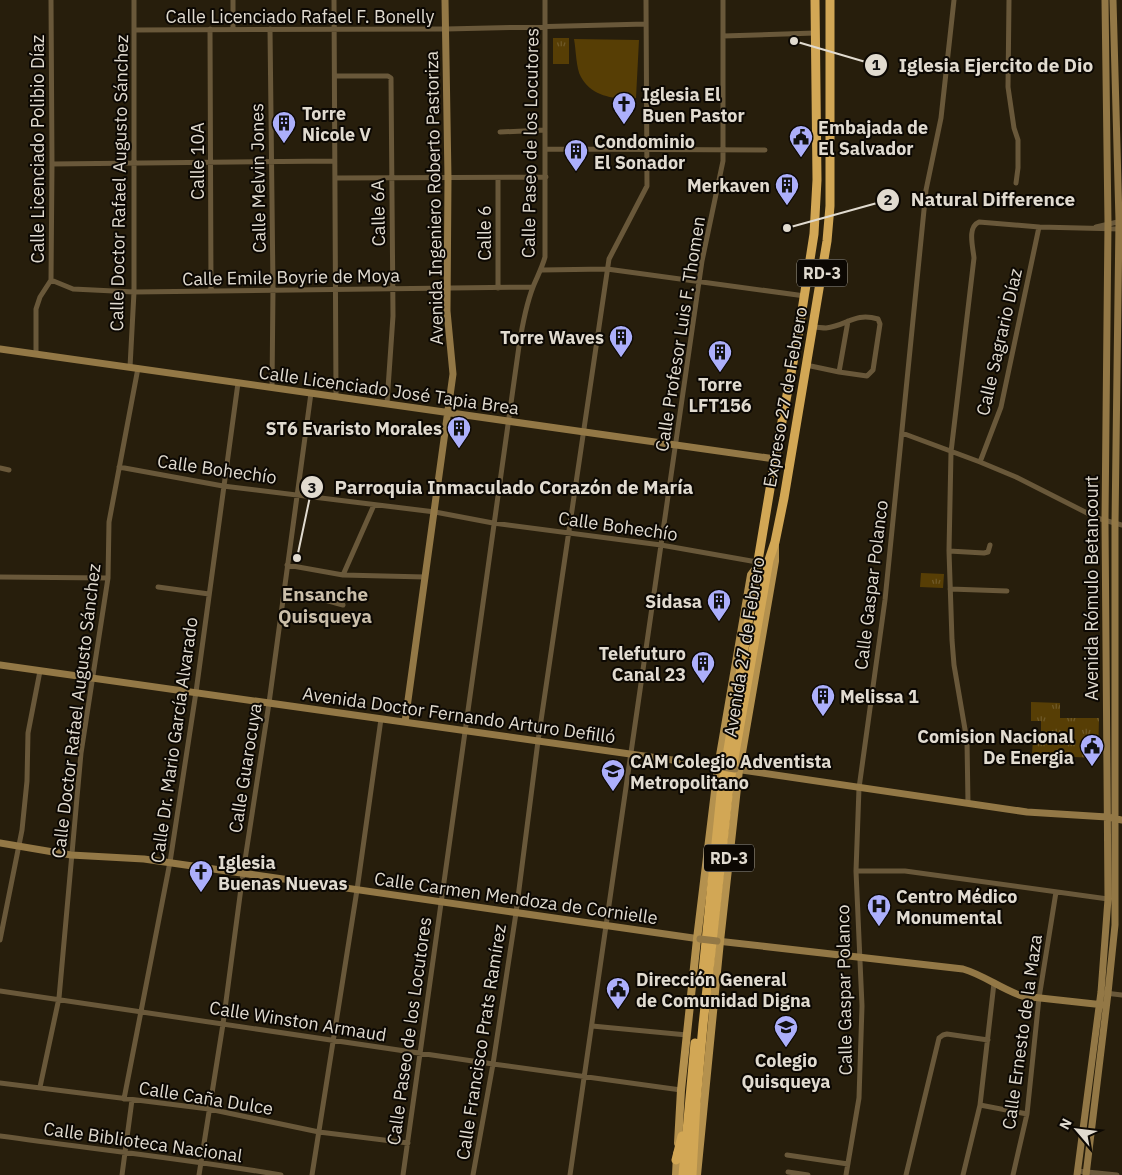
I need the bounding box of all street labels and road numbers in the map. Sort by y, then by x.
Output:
street label: Calle Licenciado Rafael F. Bonelly [166,5,434,28]
street label: Calle Paseo de los Locutores [516,28,544,258]
street label: Calle Doctor Rafael Augusto Sánchez [105,34,133,332]
street label: Calle Licenciado Polibio Díaz [26,35,49,263]
street label: Avenida Ingeniero Roberto Pastoriza [420,50,448,345]
street label: Calle Melvin Jones [245,103,271,253]
street label: Calle 10A [186,122,209,200]
street label: Calle 6A [366,179,390,247]
street label: Calle 6 [473,205,496,261]
street label: Calle Profesor Luis F. Thomen [650,215,710,453]
road number: RD-3 [797,260,847,286]
street label: Calle Emile Boyrie de Moya [182,264,400,290]
street label: Calle Sagrario Díaz [971,266,1027,418]
street label: Expreso 27 de Febrero [758,305,812,489]
street label: Calle Licenciado José Tapia Brea [257,360,521,420]
street label: Calle Bohechío [156,449,278,489]
street label: Avenida Rómulo Betancourt [1080,475,1103,701]
street label: Calle Gaspar Polanco [849,499,893,671]
street label: Calle Bohechío [557,506,679,546]
street label: Avenida 27 de Febrero [718,555,770,739]
street label: Calle Doctor Rafael Augusto Sánchez [47,562,105,860]
street label: Calle Dr. Mario García Alvarado [145,616,203,864]
street label: Avenida Doctor Fernando Arturo Defilló [301,682,617,748]
street label: Calle Guarocuya [223,701,267,835]
road number: RD-3 [704,844,754,871]
street label: Calle Carmen Mendoza de Cornielle [373,867,659,929]
street label: Calle Gaspar Polanco [831,904,857,1076]
street label: Calle Paseo de los Locutores [382,915,436,1147]
street label: Calle Francisco Prats Ramírez [451,923,511,1161]
street label: Calle Ernesto de la Maza [997,933,1047,1131]
street label: Calle Winston Armaud [208,996,388,1046]
street label: Calle Caña Dulce [137,1076,275,1120]
street label: Calle Biblioteca Nacional [42,1117,244,1167]

